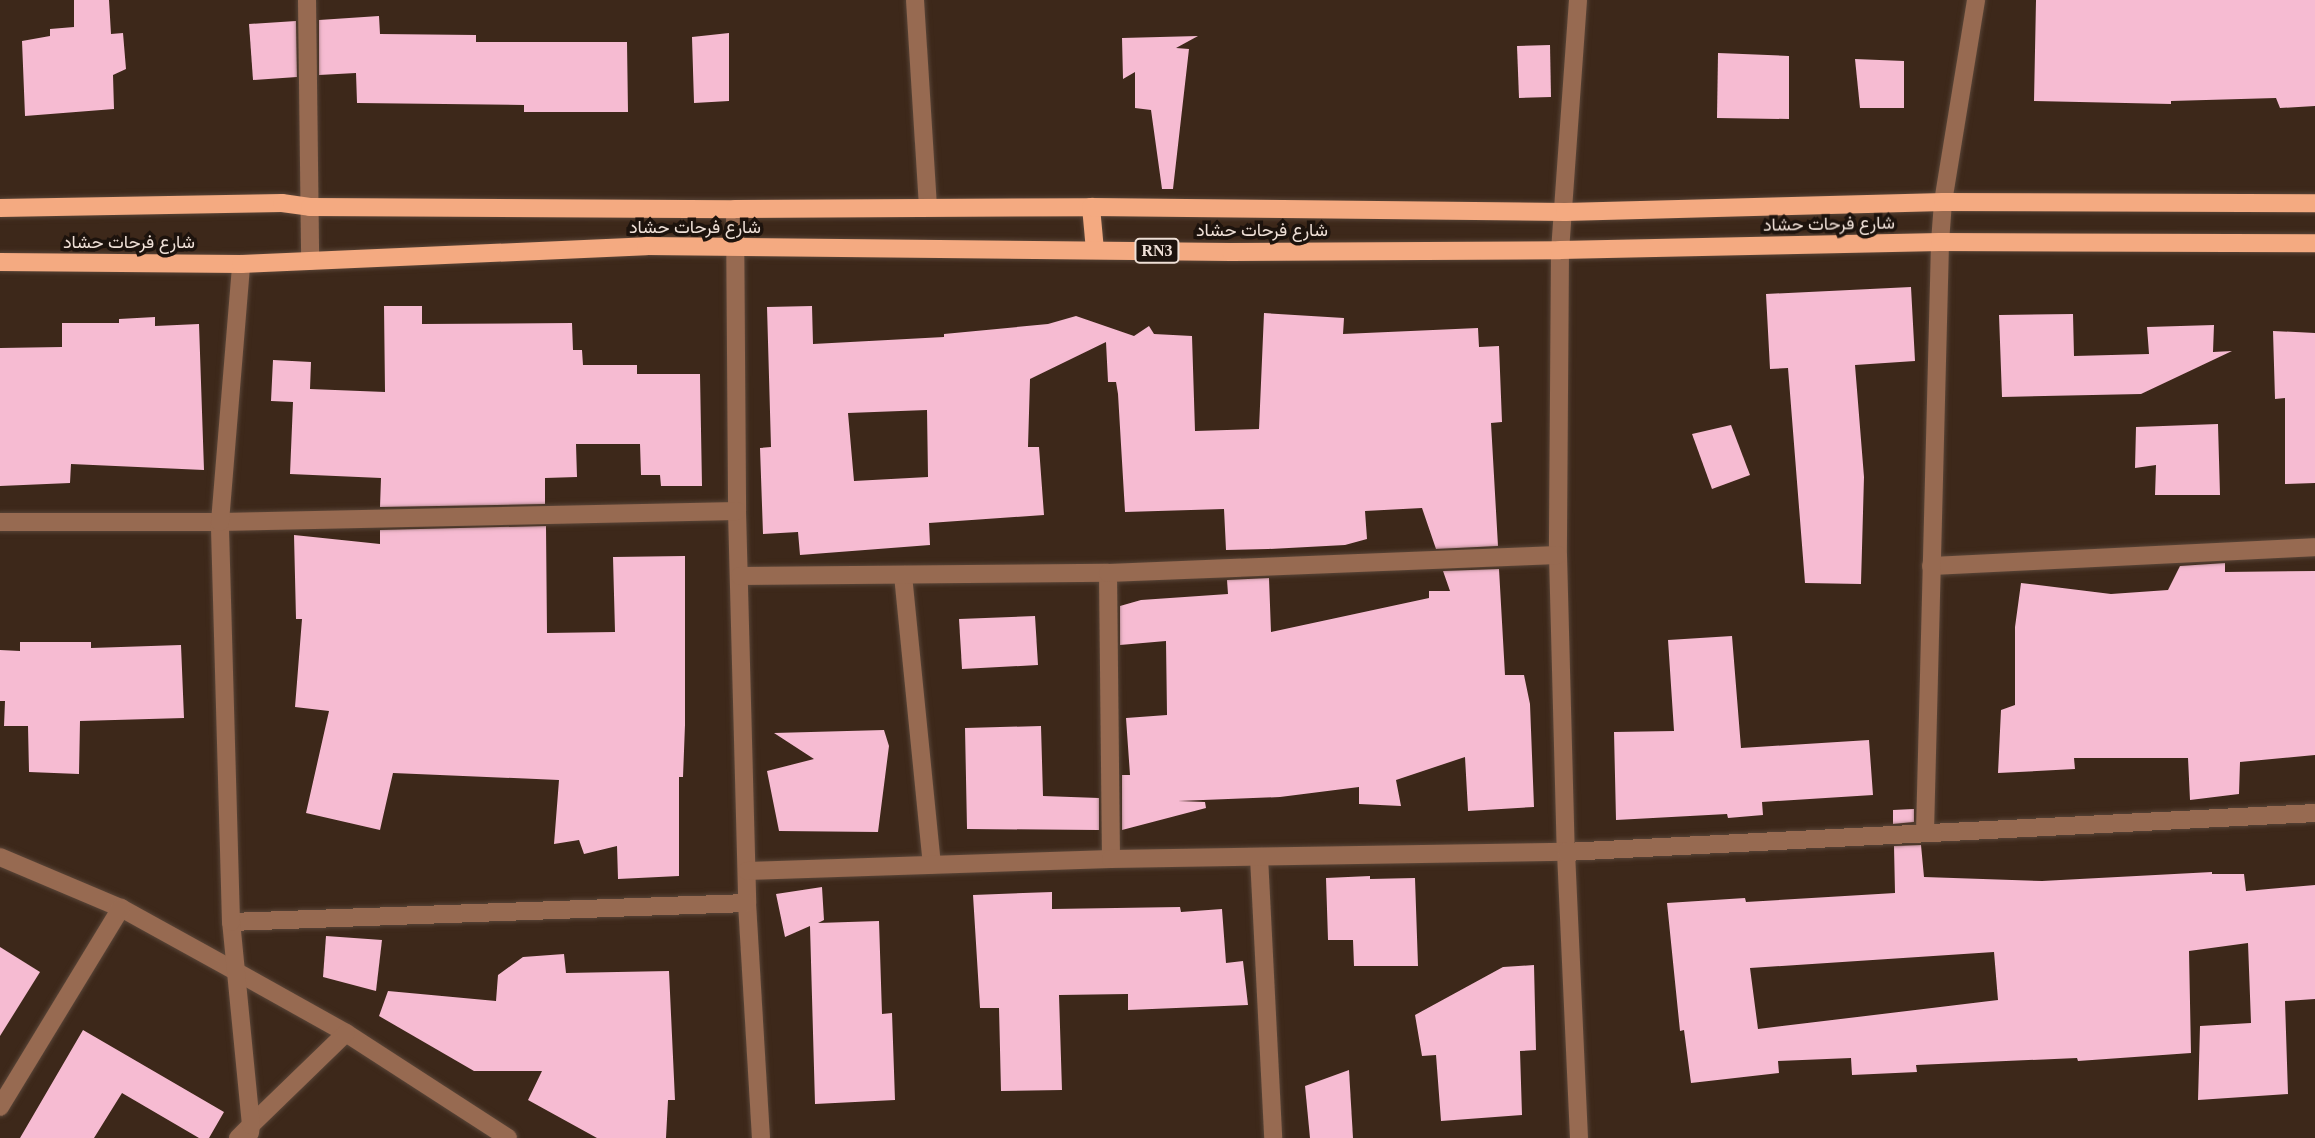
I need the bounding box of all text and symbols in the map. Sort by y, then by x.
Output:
street label: شارع فرحات حشاد [1763,212,1895,236]
street label: شارع فرحات حشاد [629,216,761,238]
street label: شارع فرحات حشاد [1196,219,1328,241]
street label: شارع فرحات حشاد [63,231,195,253]
road number: RN3 [1134,238,1180,264]

